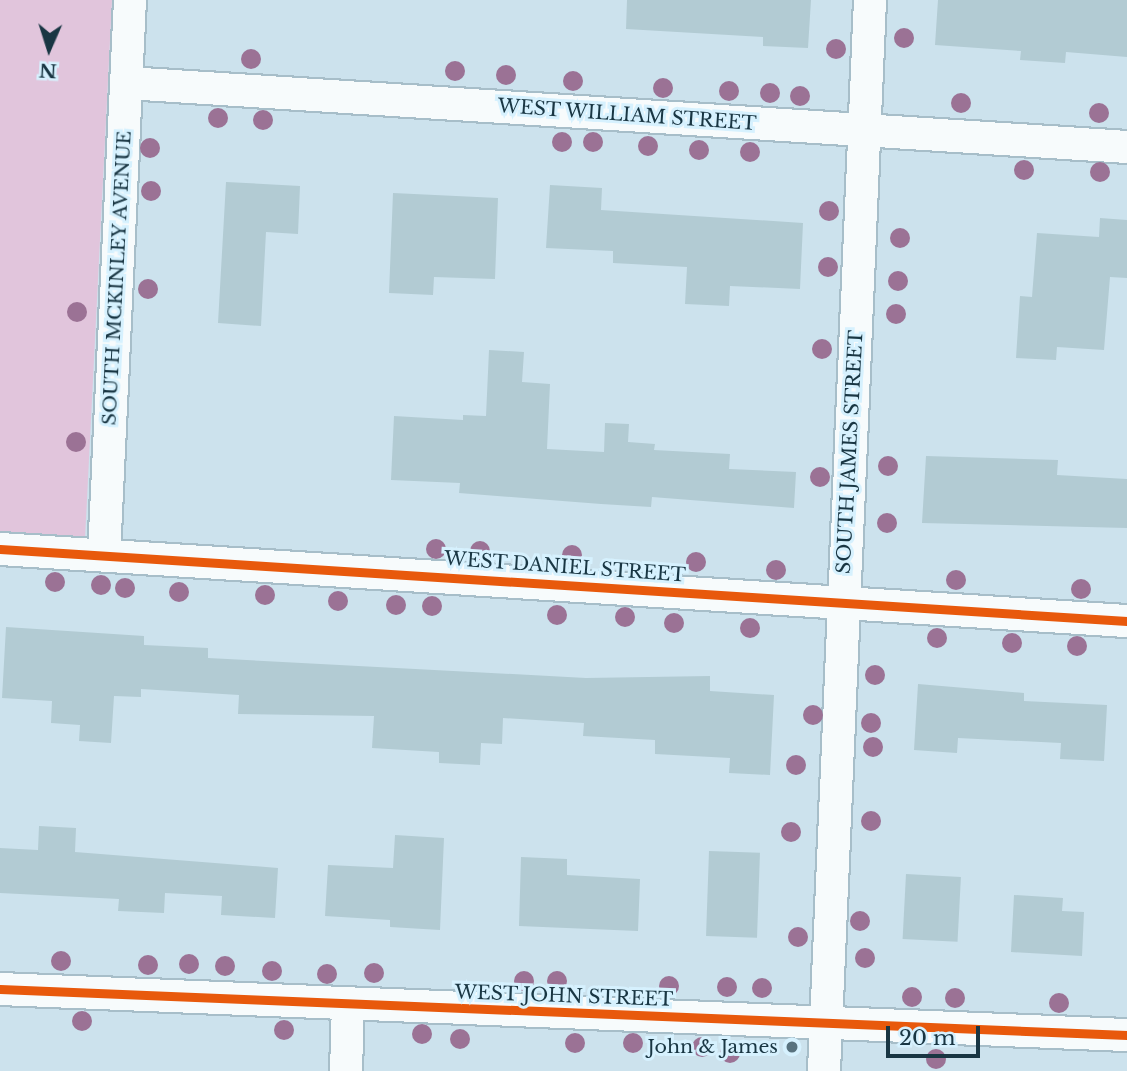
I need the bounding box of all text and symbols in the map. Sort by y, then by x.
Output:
north arrow [14,14,84,84]
text: N [38,59,57,82]
street label: WEST WILLIAM STREET [496,95,758,135]
street label: SOUTH MCKINLEY AVENUE [98,129,136,427]
street label: SOUTH JAMES STREET [832,330,868,574]
street label: WEST DANIEL STREET [443,547,687,587]
street label: WEST JOHN STREET [454,981,674,1011]
scale bar [889,1012,984,1056]
text: 20 m [899,1025,956,1051]
place label: John & James [648,1036,778,1058]
marker: John & James [784,1039,800,1055]

